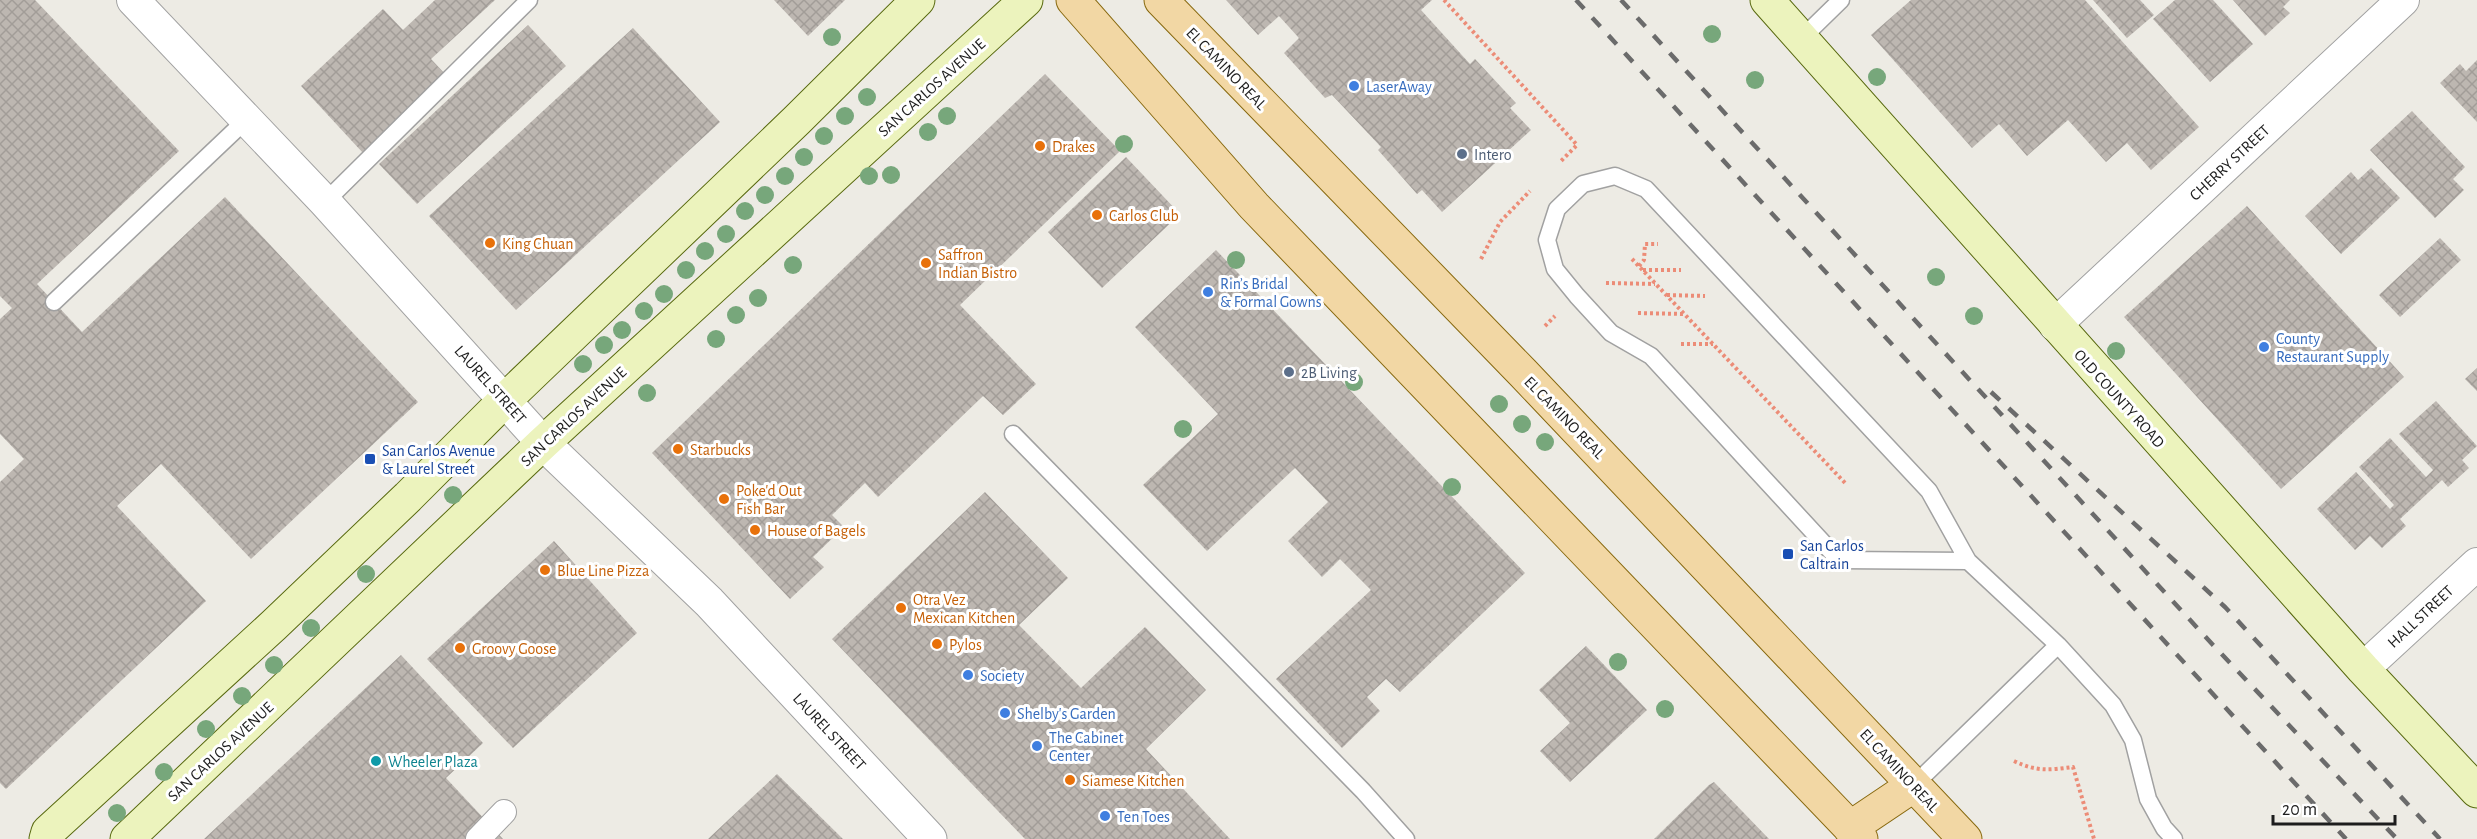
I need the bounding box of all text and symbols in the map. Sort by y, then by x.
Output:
street label: EL CAMINO REAL [1183,24,1270,113]
street label: SAN CARLOS AVENUE [875,36,988,140]
marker: LaserAway [1347,79,1361,93]
place label: LaserAway [1366,79,1432,96]
street label: CHERRY STREET [2187,122,2273,204]
marker: Drakes [1033,139,1047,153]
place label: Drakes [1052,139,1095,155]
marker: Intero [1455,147,1469,161]
place label: Intero [1474,147,1512,163]
marker: Carlos Club [1090,208,1104,222]
place label: Carlos Club [1109,208,1179,224]
marker: King Chuan [483,236,497,250]
place label: King Chuan [502,236,574,252]
place label: Saffron Indian Bistro [938,247,1017,281]
marker: Saffron Indian Bistro [919,256,933,270]
place label: Rin’s Bridal & Formal Gowns [1220,276,1322,310]
marker: Rin’s Bridal & Formal Gowns [1201,285,1215,299]
place label: County Restaurant Supply [2276,331,2389,366]
marker: County Restaurant Supply [2257,340,2271,354]
street label: LAUREL STREET [451,343,529,427]
street label: OLD COUNTY ROAD [2071,346,2167,451]
street label: SAN CARLOS AVENUE [518,364,630,469]
marker: 2B Living [1282,365,1296,379]
place label: 2B Living [1301,365,1357,381]
street label: EL CAMINO REAL [1521,373,1608,462]
marker: Starbucks [671,442,685,456]
place label: Starbucks [690,442,751,458]
place label: San Carlos Avenue & Laurel Street [382,443,495,477]
marker: San Carlos Avenue & Laurel Street [363,452,377,466]
place label: Poke'd Out Fish Bar [736,483,802,517]
marker: Poke'd Out Fish Bar [717,492,731,506]
marker: House of Bagels [748,523,762,537]
place label: House of Bagels [767,523,866,539]
place label: San Carlos Caltrain [1800,538,1864,572]
marker: San Carlos Caltrain [1781,547,1795,561]
marker: Blue Line Pizza [538,563,552,577]
place label: Blue Line Pizza [557,563,649,579]
street label: HALL STREET [2385,582,2457,651]
place label: Otra Vez Mexican Kitchen [913,592,1015,626]
marker: Otra Vez Mexican Kitchen [894,601,908,615]
marker: Pylos [930,637,944,651]
place label: Pylos [949,637,982,654]
marker: Groovy Goose [453,641,467,655]
place label: Groovy Goose [472,641,556,658]
marker: Society [961,668,975,682]
place label: Society [980,668,1025,685]
street label: LAUREL STREET [790,690,869,773]
street label: SAN CARLOS AVENUE [165,699,277,804]
marker: Shelby's Garden [998,706,1012,720]
place label: Shelby's Garden [1017,706,1116,723]
street label: EL CAMINO REAL [1857,726,1942,816]
place label: The Cabinet Center [1049,730,1124,764]
marker: The Cabinet Center [1030,739,1044,753]
marker: Wheeler Plaza [369,754,383,768]
place label: Wheeler Plaza [388,754,478,770]
marker: Siamese Kitchen [1063,773,1077,787]
place label: Siamese Kitchen [1082,773,1184,789]
scale bar [2273,788,2394,826]
text: 20 m [2282,801,2317,819]
marker: Ten Toes [1098,809,1112,823]
place label: Ten Toes [1117,809,1170,825]

